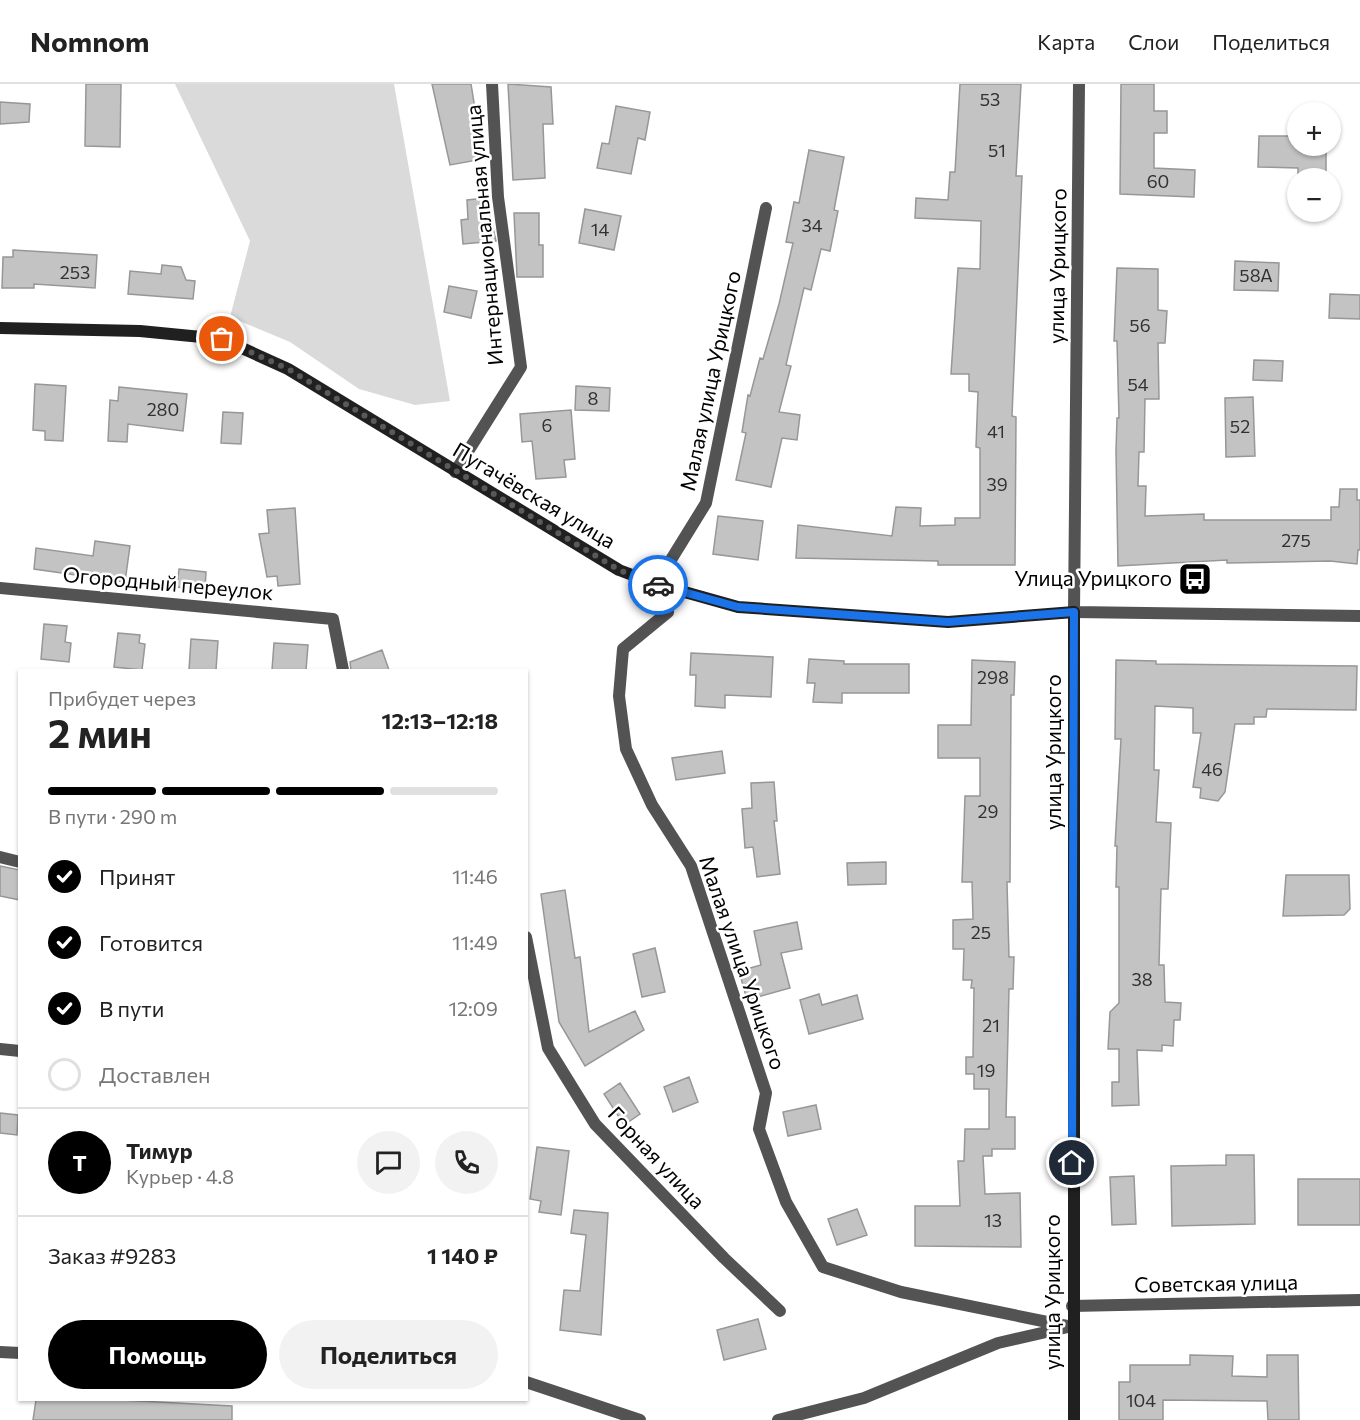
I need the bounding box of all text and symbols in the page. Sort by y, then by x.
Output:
text: Nomnom [30,24,150,58]
text: Карта [1037,29,1095,54]
text: Слои [1128,29,1179,54]
text: Поделиться [1212,29,1330,54]
house number: 53 [980,88,1000,110]
map controls [1287,102,1341,222]
button: + [1287,102,1341,156]
street label: Интернациональная улица [460,104,507,367]
house number: 51 [988,139,1006,161]
button: − [1287,168,1341,222]
house number: 60 [1147,170,1169,192]
street label: улица Урицкого [1043,188,1070,344]
house number: 34 [801,214,823,236]
house number: 14 [591,218,609,240]
house number: 253 [60,261,90,283]
house number: 58А [1239,264,1273,286]
street label: Малая улица Урицкого [674,268,745,493]
pin [196,313,247,364]
house number: 56 [1129,314,1151,336]
icon: bag [205,322,238,355]
house number: 54 [1127,373,1149,395]
house number: 8 [588,387,599,409]
house number: 280 [147,398,179,420]
house number: 6 [542,414,552,436]
house number: 52 [1230,415,1250,437]
house number: 41 [987,420,1005,442]
street label: Пугачёвская улица [449,436,621,553]
house number: 39 [986,473,1008,495]
house number: 275 [1281,529,1311,551]
courier [628,555,688,615]
street label: Огородный переулок [62,561,274,604]
bus stop icon: Улица Урицкого [1177,561,1213,597]
place label: Улица Урицкого [1014,565,1172,590]
icon: car [642,569,675,602]
house number: 298 [977,666,1009,688]
street label: улица Урицкого [1040,674,1065,830]
text: Прибудет через [48,686,196,710]
text: 12:13–12:18 [382,707,498,734]
text: 2 мин [48,708,152,756]
house number: 46 [1201,758,1223,780]
house number: 29 [978,800,998,822]
text: В пути · 290 m [48,804,177,828]
street label: Малая улица Урицкого [695,852,792,1073]
icon: check [48,860,81,893]
text: Принят [99,863,175,890]
text: 11:46 [452,864,498,888]
house number: 25 [971,921,991,943]
icon: check [48,926,81,959]
text: Готовится [99,929,203,956]
text: 11:49 [452,930,498,954]
house number: 38 [1131,968,1153,990]
icon: check [48,992,81,1025]
text: В пути [99,995,164,1022]
text: 12:09 [448,996,498,1020]
house number: 21 [982,1014,1000,1036]
house number: 19 [977,1059,995,1081]
text: Доставлен [99,1061,211,1088]
street label: Горная улица [603,1101,711,1213]
button: chat [357,1131,420,1194]
button: phone [435,1131,498,1194]
text: Тимур [126,1137,193,1164]
pin [1046,1137,1097,1188]
icon: home [1055,1146,1088,1179]
text: Т [72,1149,87,1176]
text: Курьер · 4.8 [126,1164,234,1188]
house number: 13 [984,1209,1002,1231]
street label: улица Урицкого [1039,1214,1064,1370]
text: Заказ #9283 [48,1242,176,1269]
text: 1 140 ₽ [427,1242,498,1269]
street label: Советская улица [1134,1269,1298,1296]
button: Помощь [48,1320,267,1389]
button: Поделиться [279,1320,498,1389]
house number: 104 [1126,1389,1156,1411]

